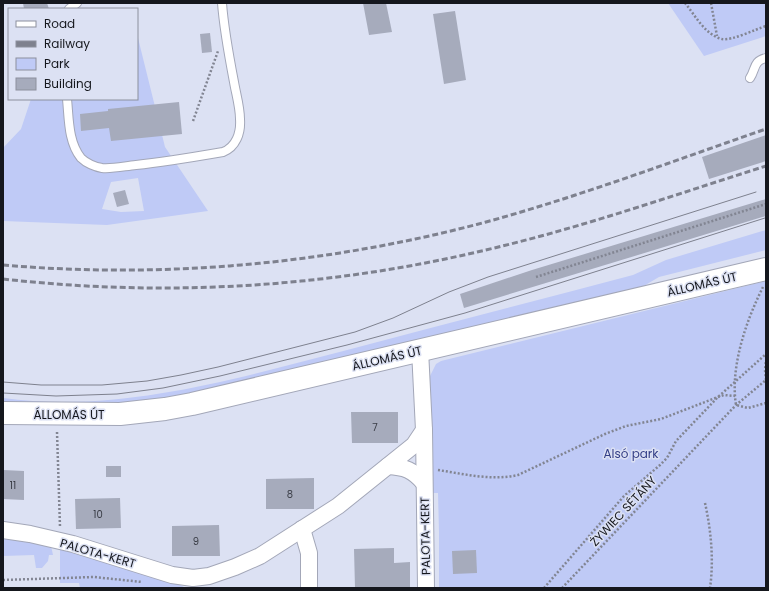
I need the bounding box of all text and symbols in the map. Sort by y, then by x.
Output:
legend [8,8,138,100]
text: Road [44,15,75,32]
text: Railway [44,35,90,52]
text: Park [44,55,71,72]
text: Building [44,75,92,92]
street label: ÁLLOMÁS ÚT [665,268,739,300]
street label: ÁLLOMÁS ÚT [350,342,424,374]
street label: ÁLLOMÁS ÚT [33,406,105,423]
house number: 7 [372,420,378,435]
park label: Alsó park [603,445,659,462]
street label: ŻYWIEC SÉTÁNY [586,472,660,550]
house number: 11 [10,478,16,493]
house number: 8 [287,487,293,502]
street label: PALOTA-KERT [416,496,434,575]
house number: 10 [93,507,103,522]
street label: PALOTA-KERT [58,534,138,572]
house number: 9 [193,534,199,549]

